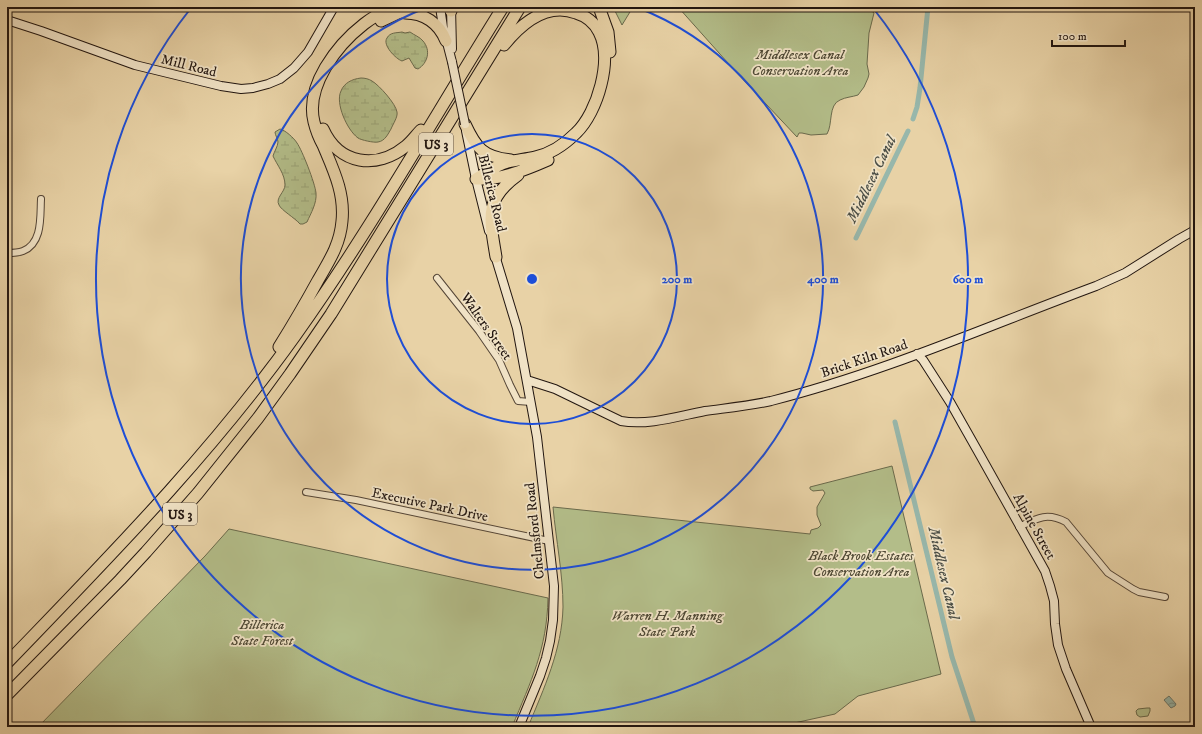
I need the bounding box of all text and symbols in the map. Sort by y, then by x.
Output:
scale bar [1052,22,1125,48]
text: 100 m [1058,29,1087,44]
park label: Middlesex Canal Conservation Area [752,46,848,80]
street label: Mill Road [159,50,219,82]
water label: Middlesex Canal [842,131,902,227]
road number: US 3 [419,133,453,155]
street label: Billerica Road [474,153,510,234]
centre of rings [525,272,539,286]
text: 200 m [662,272,692,287]
text: 400 m [806,272,839,287]
text: 600 m [953,272,983,287]
street label: Walters Street [456,288,516,364]
street label: Brick Kiln Road [819,336,910,382]
street label: Chelmsford Road [521,482,549,580]
street label: Executive Park Drive [370,484,490,526]
street label: Alpine Street [1009,490,1060,563]
road number: US 3 [163,503,197,525]
water label: Middlesex Canal [923,524,964,623]
park label: Black Brook Estates Conservation Area [808,547,914,581]
park label: Warren H. Manning State Park [611,607,724,641]
park label: Billerica State Forest [230,616,295,650]

